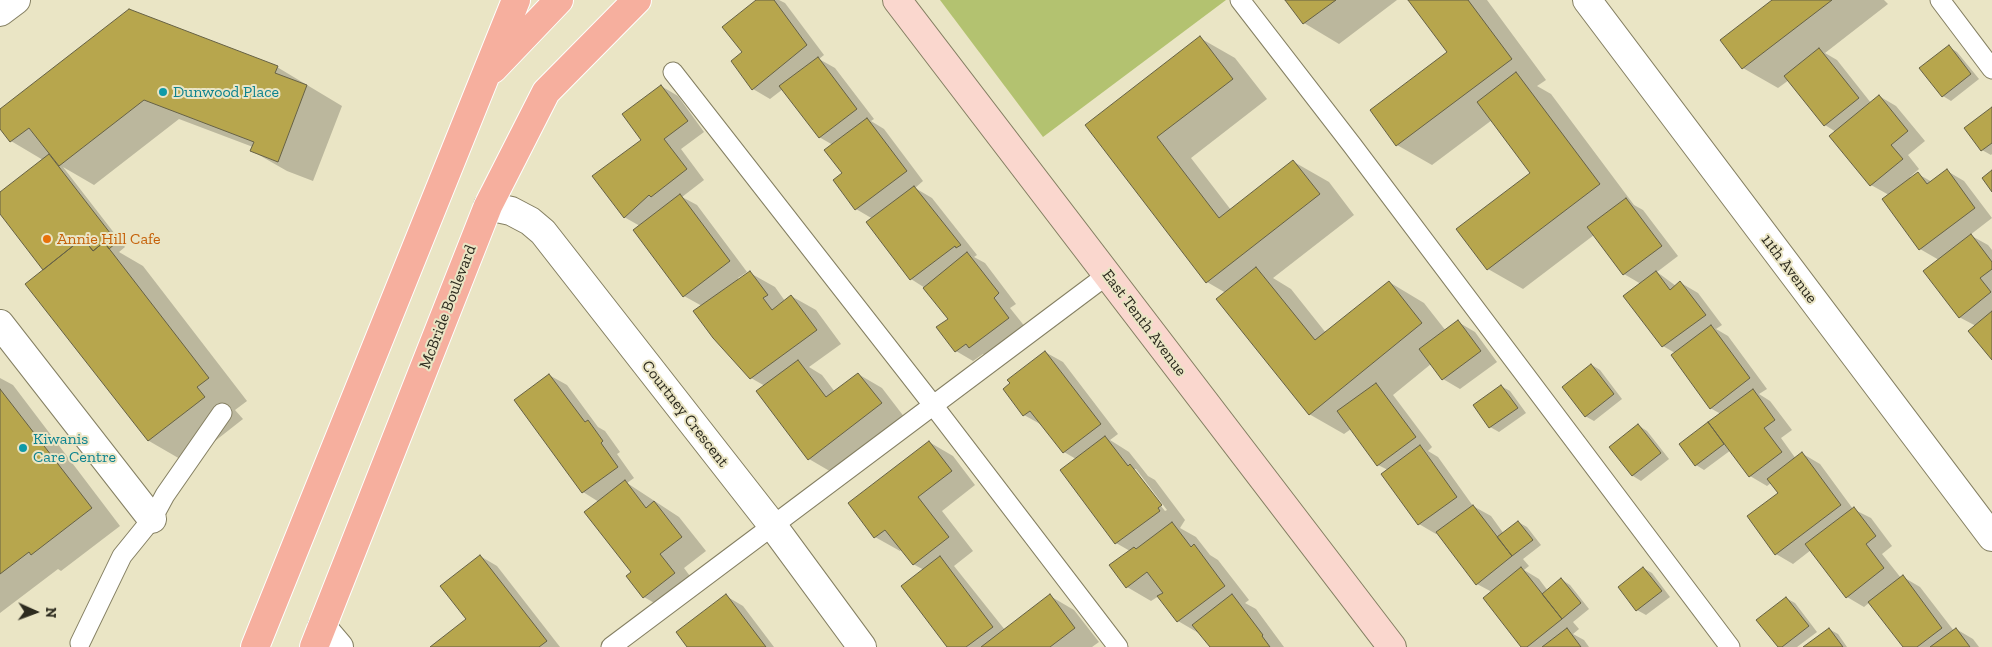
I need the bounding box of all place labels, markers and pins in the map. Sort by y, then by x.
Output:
place label: Dunwood Place [173,82,279,102]
marker: Dunwood Place [157,86,169,98]
place label: Annie Hill Cafe [57,229,161,249]
marker: Annie Hill Cafe [41,233,53,245]
place label: Kiwanis Care Centre [33,429,116,467]
marker: Kiwanis Care Centre [17,442,29,454]

